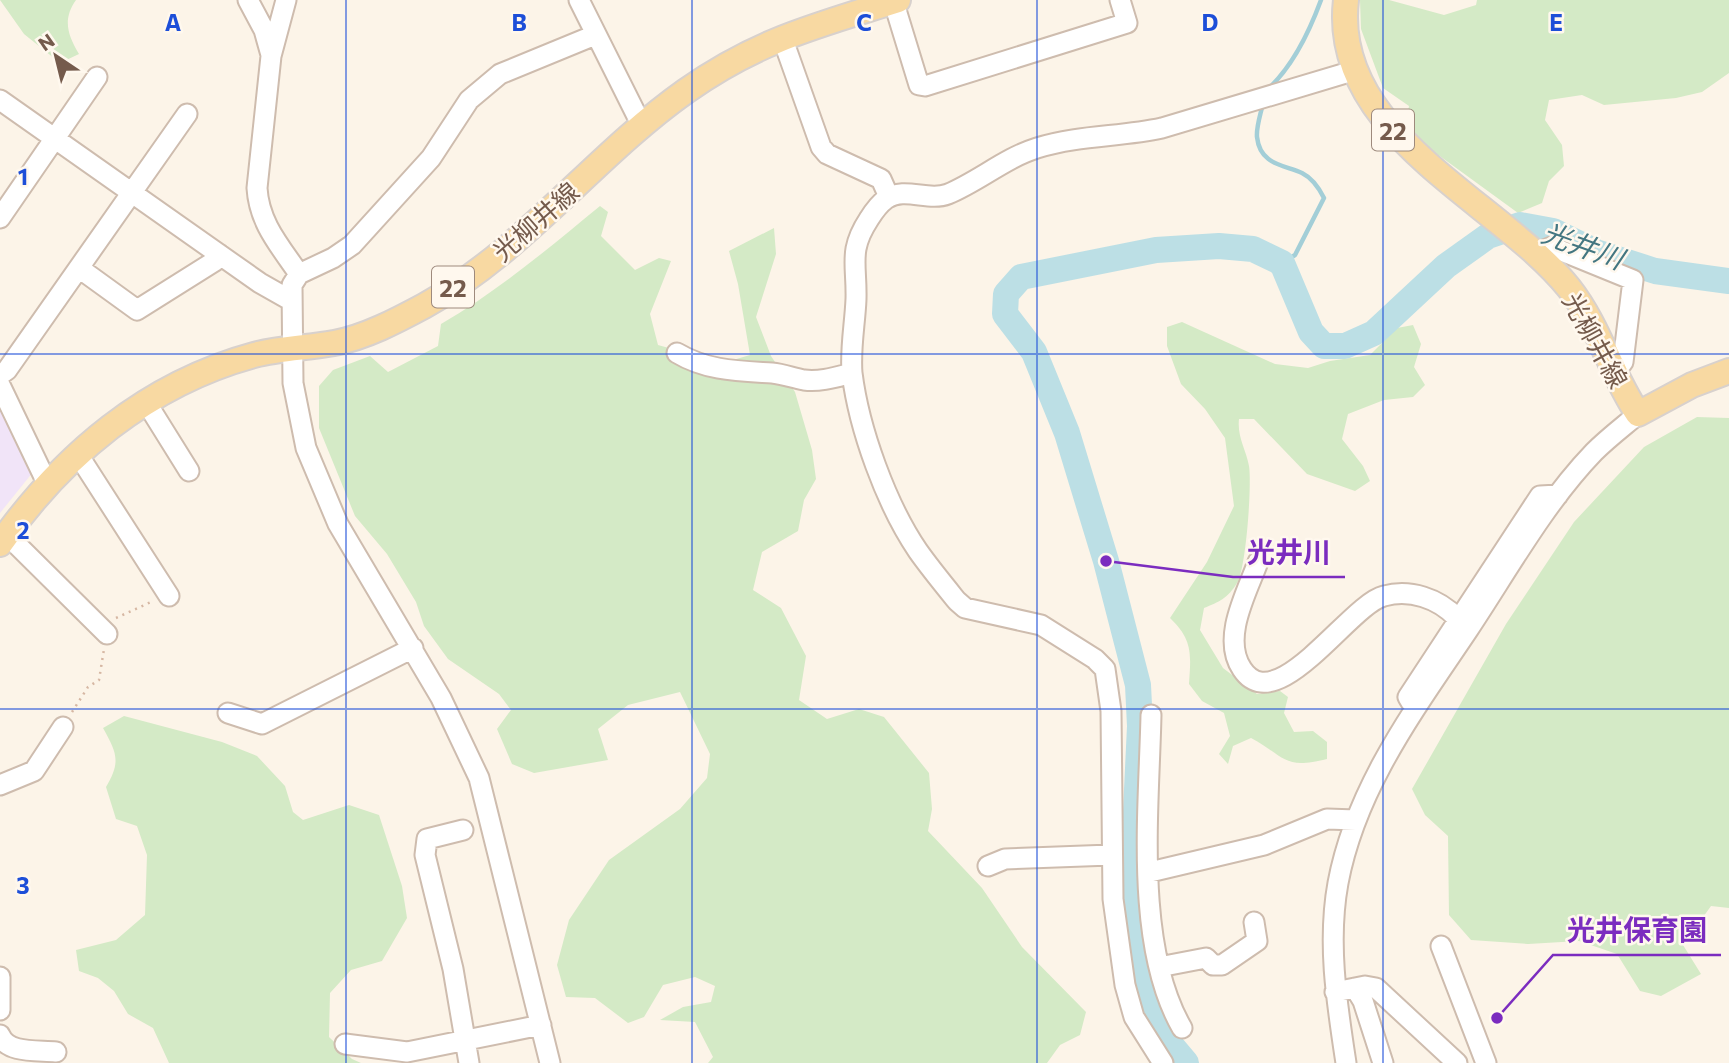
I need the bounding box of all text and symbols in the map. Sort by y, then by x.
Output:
text: A [165,8,182,36]
text: B [511,8,527,36]
text: C [856,8,872,36]
text: D [1202,8,1219,36]
text: E [1549,8,1563,36]
north arrow [21,21,91,91]
text: N [34,28,58,55]
road number: 22 [1372,110,1414,150]
text: 1 [18,162,28,190]
street label: 光柳井線 [486,175,584,267]
water label: 光井川 [1538,215,1631,276]
road number: 22 [432,266,474,308]
street label: 光柳井線 [1557,287,1635,393]
text: 2 [16,516,30,544]
callout: 光井川 [1233,528,1345,577]
text: 光井川 [1247,534,1331,568]
text: 3 [16,871,30,899]
callout: 光井保育園 [1553,906,1721,955]
text: 光井保育園 [1567,912,1707,946]

